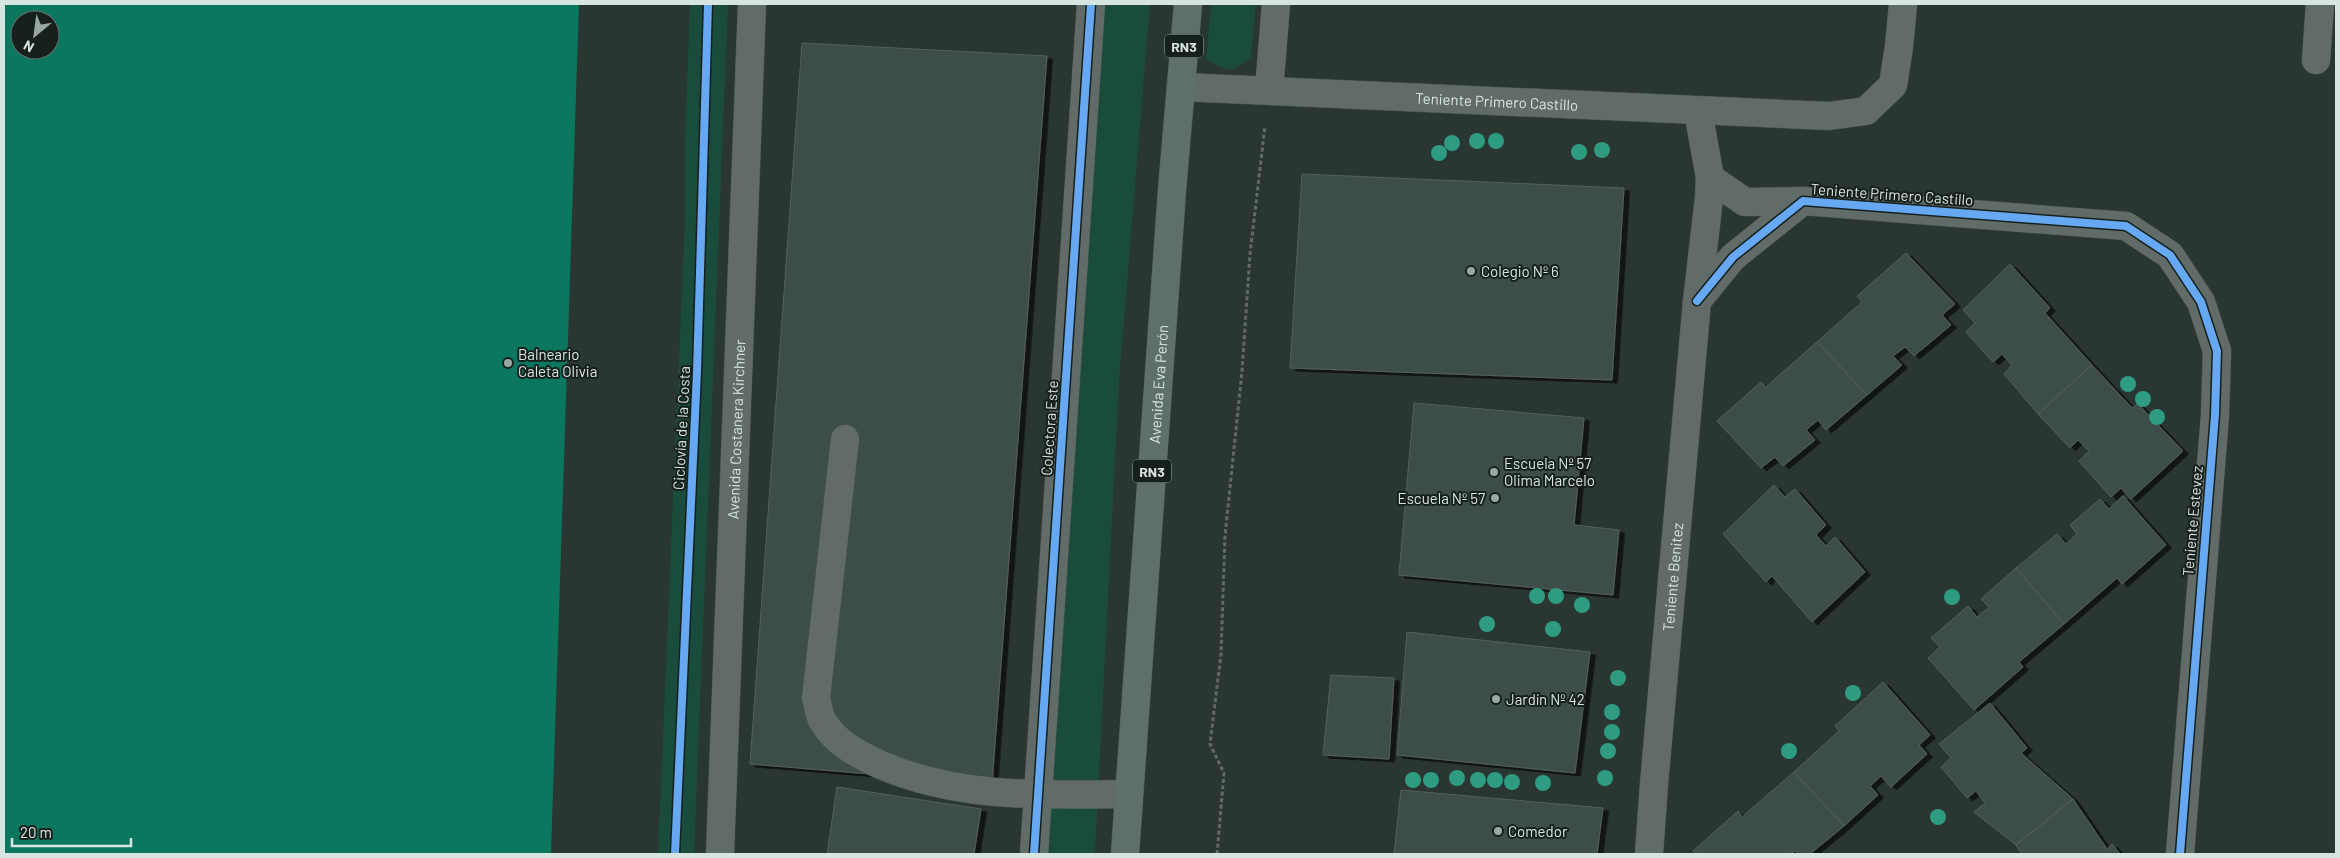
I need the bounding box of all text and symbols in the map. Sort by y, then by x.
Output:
north arrow [10,10,60,60]
road number: RN3 [1165,34,1203,58]
text: N [20,37,37,56]
street label: Teniente Primero Castillo [1415,88,1579,114]
street label: Teniente Primero Castillo [1810,179,1974,209]
place label: Colegio Nº 6 [1481,262,1559,280]
marker: Colegio Nº 6 [1465,265,1477,277]
street label: Avenida Eva Perón [1145,324,1171,444]
street label: Avenida Costanera Kirchner [724,339,748,520]
place label: Balneario Caleta Olivia [518,345,597,380]
marker: Balneario Caleta Olivia [502,357,514,369]
street label: Ciclovía de la Costa [669,366,693,490]
street label: Colectora Este [1037,380,1061,476]
place label: Escuela Nº 57 Olima Marcelo [1504,454,1595,489]
road number: RN3 [1133,460,1171,482]
street label: Teniente Estevez [2178,465,2206,577]
marker: Escuela Nº 57 Olima Marcelo [1488,466,1500,478]
place label: Escuela Nº 57 [1398,489,1485,507]
marker: Escuela Nº 57 [1489,492,1501,504]
street label: Teniente Benitez [1659,522,1686,632]
place label: Jardín Nº 42 [1506,690,1585,708]
marker: Jardín Nº 42 [1490,693,1502,705]
scale bar [12,816,131,848]
place label: Comedor [1508,822,1568,840]
text: 20 m [20,823,52,841]
marker: Comedor [1492,825,1504,837]

